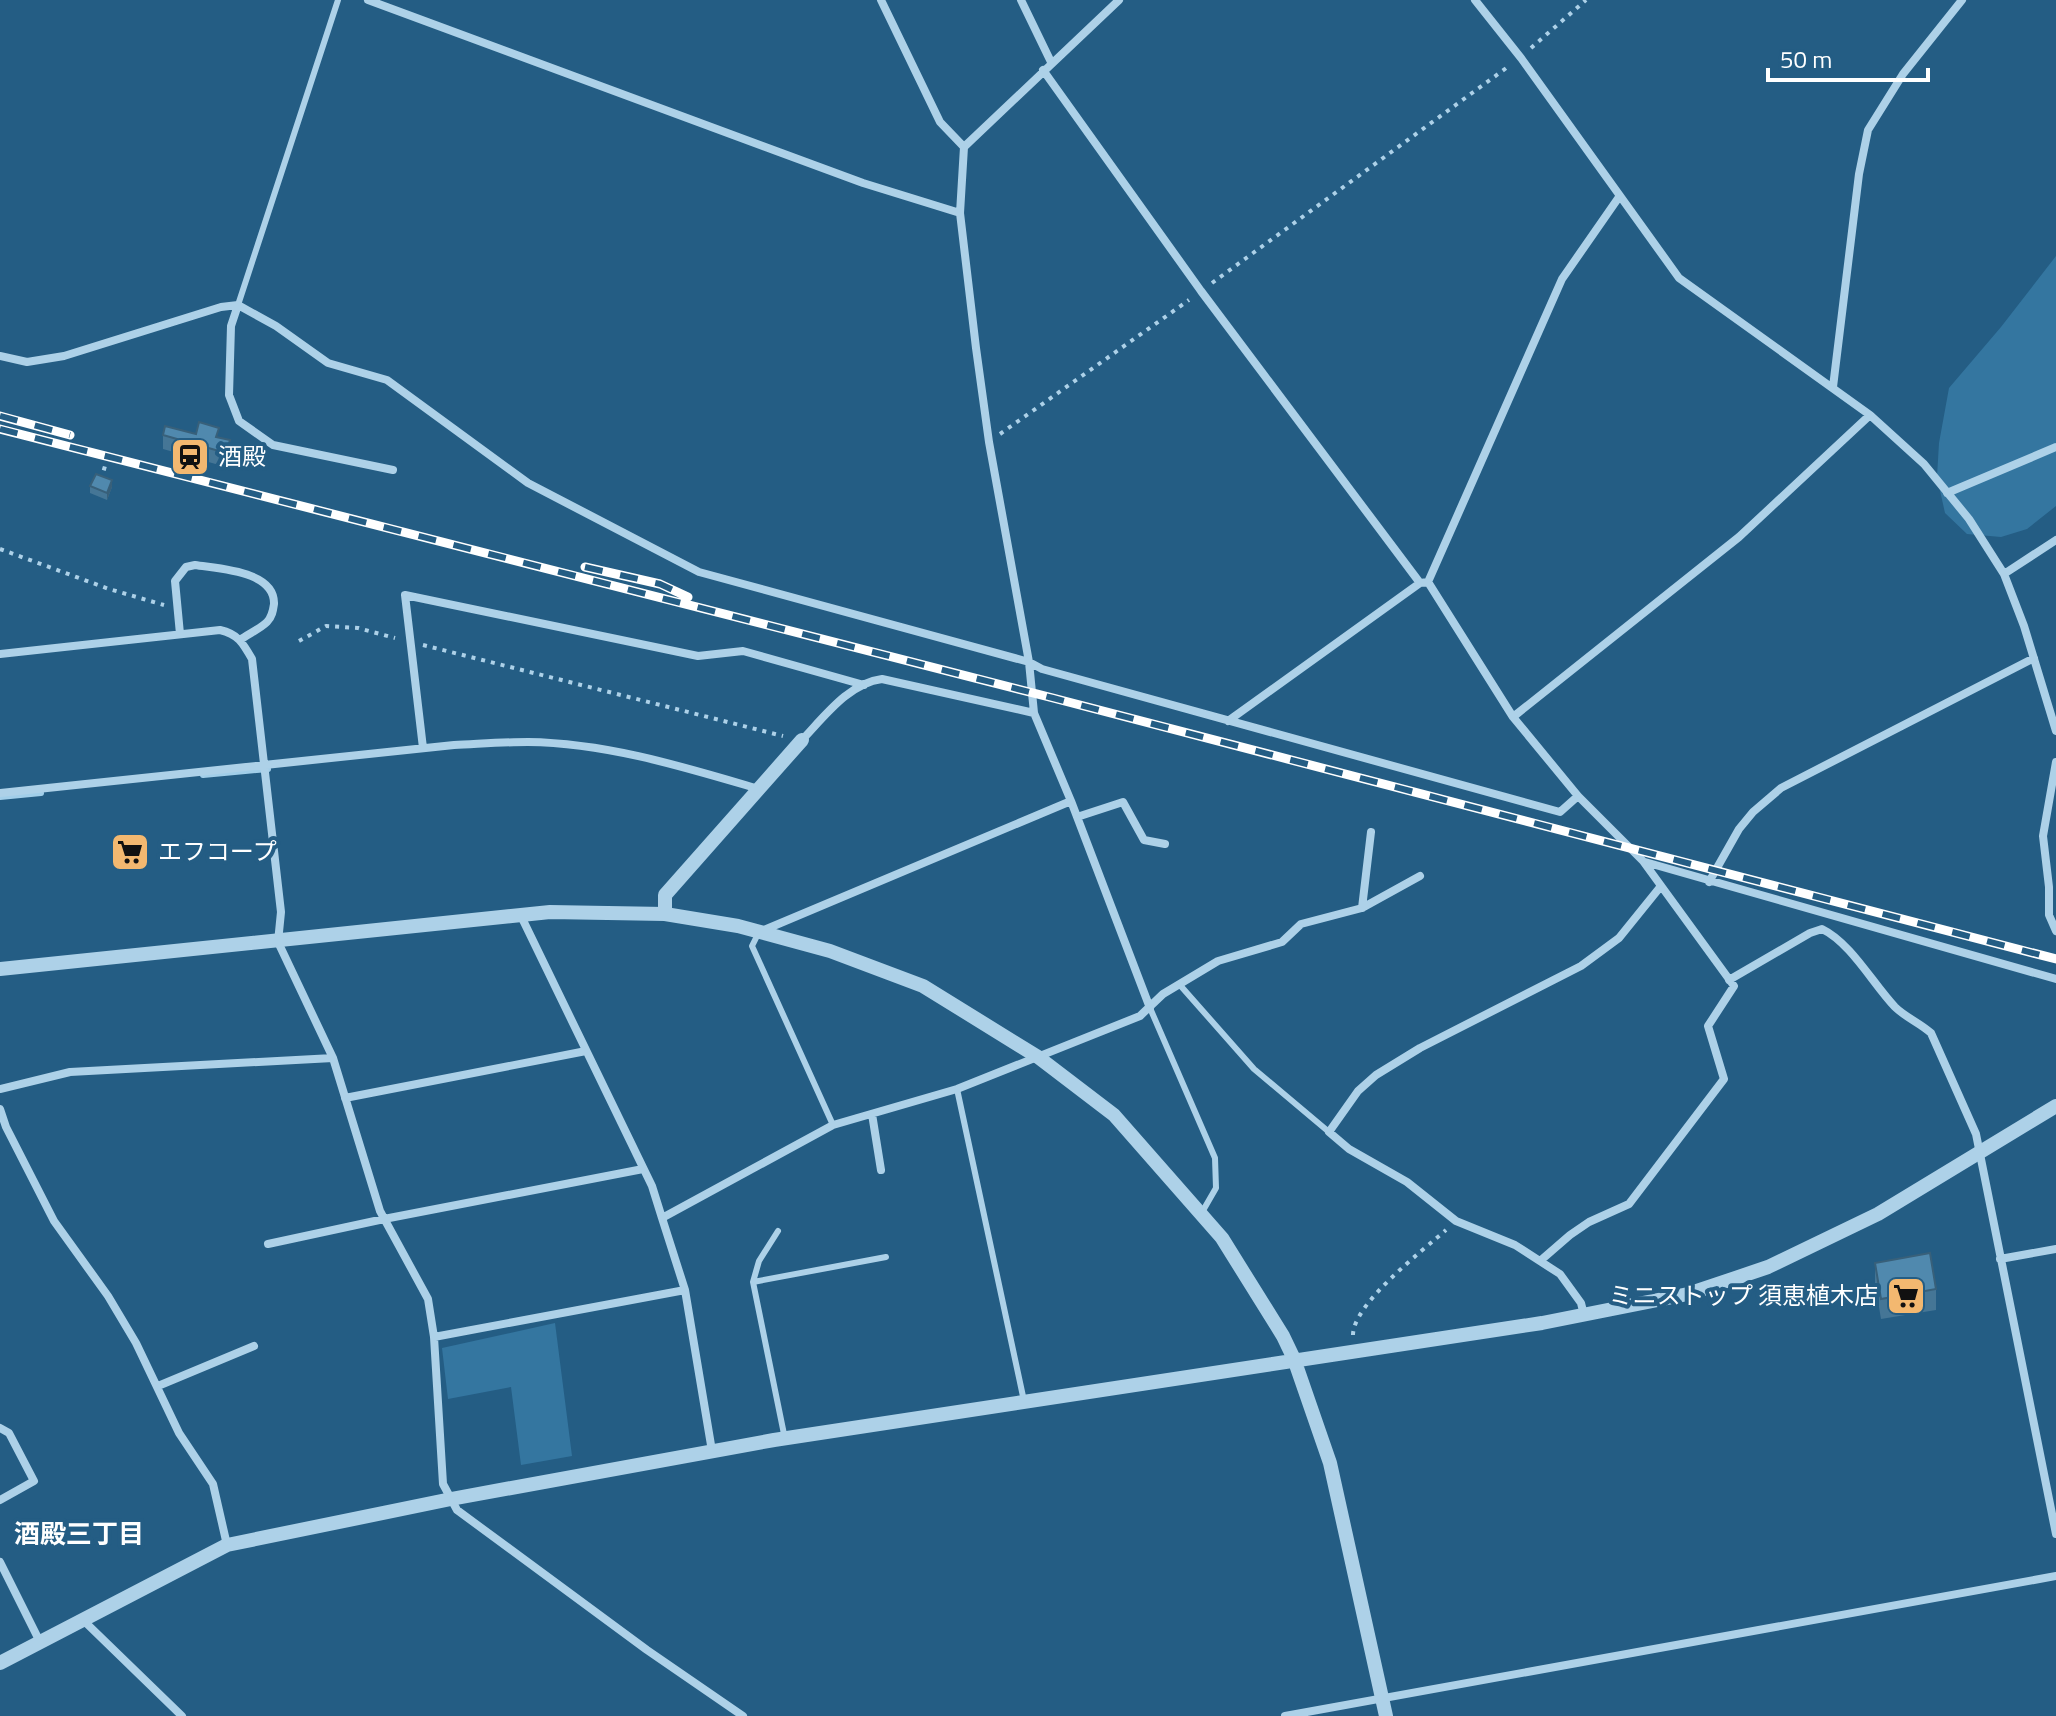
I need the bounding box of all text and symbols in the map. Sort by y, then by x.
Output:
scale bar [1768,32,1928,82]
text: 50 m [1780,41,1832,77]
station icon: 酒殿 [169,436,211,478]
place label: 酒殿 [218,438,266,474]
supermarket icon: エフコープ [109,831,151,873]
place label: エフコープ [158,833,277,869]
supermarket icon: ミニストップ 須恵植木店 [1885,1275,1927,1317]
place label: ミニストップ 須恵植木店 [1609,1277,1878,1313]
district label: 酒殿三丁目 [14,1514,144,1553]

